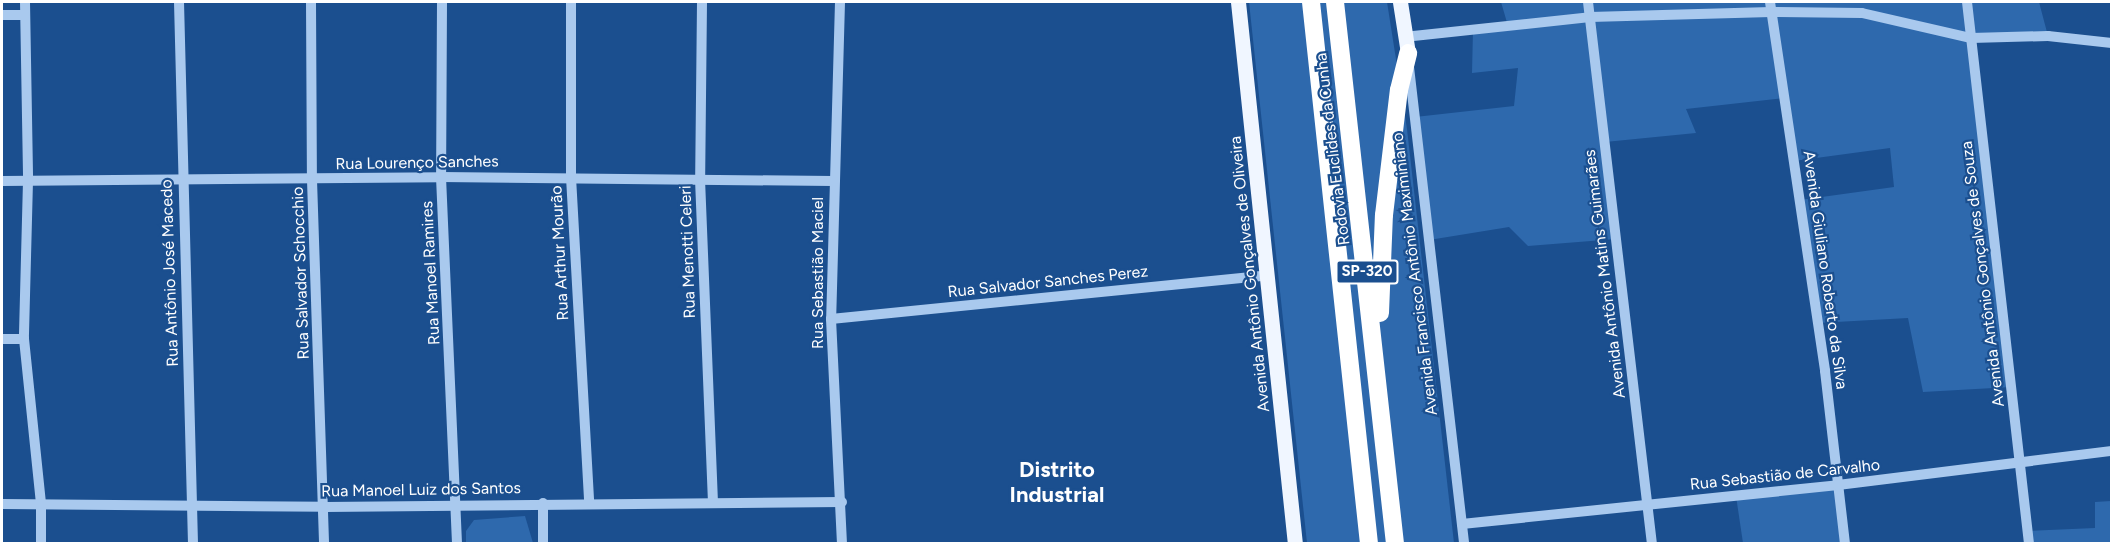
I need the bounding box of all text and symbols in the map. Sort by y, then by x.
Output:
street label: Rodovia Euclides da Cunha [1312,52,1354,246]
street label: Avenida Francisco Antônio Maximiniano [1388,132,1442,416]
street label: Avenida Antônio Gonçalves de Oliveira [1226,135,1274,413]
street label: Avenida Antônio Gonçalves de Souza [1957,140,2009,408]
street label: Avenida Antônio Matins Guimarães [1580,148,1630,400]
street label: Avenida Giuliano Roberto da Silva [1799,149,1851,391]
street label: Rua Lourenço Sanches [335,152,499,174]
street label: Rua Antônio José Macedo [157,179,183,367]
street label: Rua Arthur Mourão [547,185,573,321]
street label: Rua Menotti Celeri [676,185,700,319]
street label: Rua Salvador Schocchio [288,186,314,360]
street label: Rua Sebastião Maciel [808,197,828,349]
street label: Rua Manoel Ramires [418,200,444,346]
road number: SP-320 [1334,260,1400,284]
street label: Rua Salvador Sanches Perez [947,262,1149,302]
street label: Rua Sebastião de Carvalho [1689,455,1881,495]
district label: Distrito Industrial [1010,456,1104,508]
street label: Rua Manoel Luiz dos Santos [321,479,521,501]

